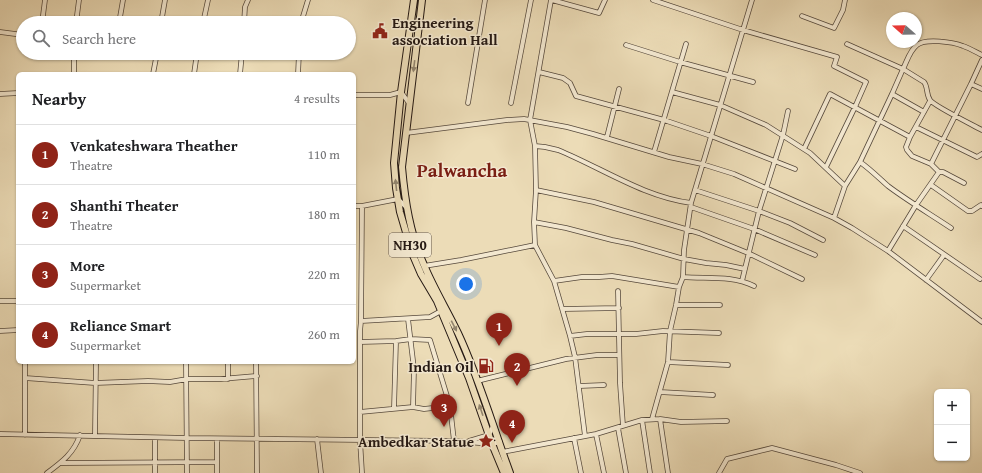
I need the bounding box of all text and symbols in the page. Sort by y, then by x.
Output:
place label: Engineering association Hall [392,12,498,50]
north arrow [886,12,922,48]
search box [16,16,356,60]
public building icon: Engineering association Hall [371,22,389,40]
icon: search [30,27,52,49]
text: Search here [62,28,136,49]
one-way arrow [411,60,417,73]
text: Nearby [32,86,86,111]
text: 4 results [294,89,340,108]
text: Venkateshwara Theather [70,135,238,156]
text: 1 [42,145,48,164]
text: 110 m [308,145,340,164]
text: Theatre [70,156,113,175]
district label: Palwancha [417,156,508,184]
one-way arrow [393,179,399,191]
text: Shanthi Theater [70,195,179,216]
text: 2 [42,205,48,224]
text: 180 m [308,205,340,224]
text: Theatre [70,216,113,235]
road number: NH30 [389,233,431,257]
text: More [70,255,105,276]
text: 3 [42,265,48,284]
text: 220 m [308,265,340,284]
your location [456,274,476,294]
text: Supermarket [70,276,141,295]
pin: 1 [486,313,512,346]
text: Reliance Smart [70,315,171,336]
one-way arrow [451,320,457,331]
text: 4 [42,325,48,344]
text: 260 m [308,325,340,344]
text: Supermarket [70,336,141,355]
pin: 2 [504,353,530,386]
place label: Indian Oil [408,356,474,377]
fuel station icon: Indian Oil [477,357,495,375]
map controls [934,389,970,461]
button: + [934,389,970,425]
pin: 3 [431,394,457,427]
one-way arrow [477,404,483,416]
pin: 4 [499,410,525,443]
button: − [934,425,970,461]
place label: Ambedkar Statue [358,431,474,452]
place icon: Ambedkar Statue [477,432,495,450]

